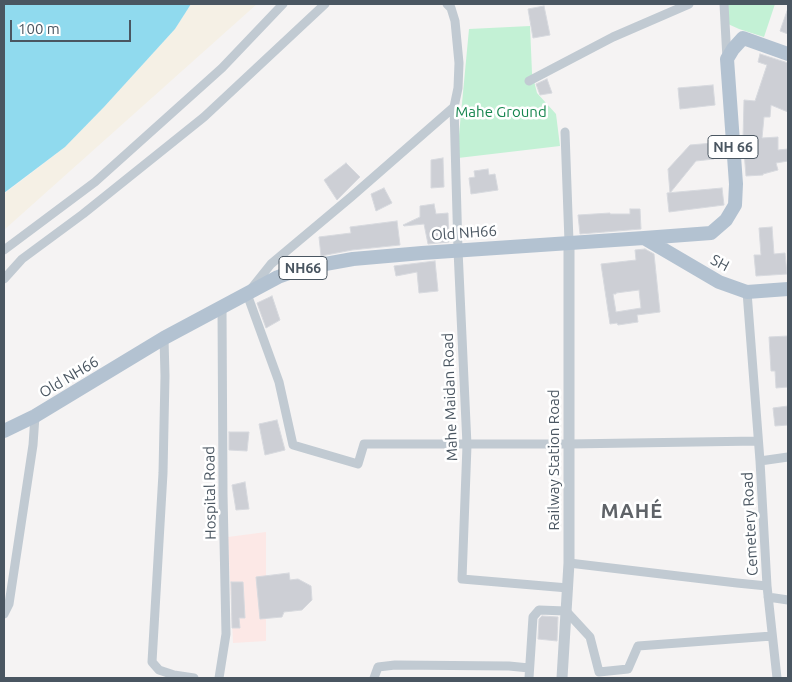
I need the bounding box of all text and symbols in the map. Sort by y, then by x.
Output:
scale bar [12,10,134,42]
text: 100 m [18,20,60,37]
park label: Mahe Ground [455,103,547,121]
road number: NH 66 [708,136,758,158]
street label: Old NH66 [431,222,497,244]
street label: SH [708,251,732,275]
road number: NH66 [279,256,327,280]
street label: Mahe Maidan Road [439,332,461,462]
street label: Old NH66 [36,352,102,402]
street label: Railway Station Road [545,390,563,530]
street label: Hospital Road [200,446,220,540]
street label: Cemetery Road [738,472,762,576]
district label: MAHÉ [600,499,664,523]

